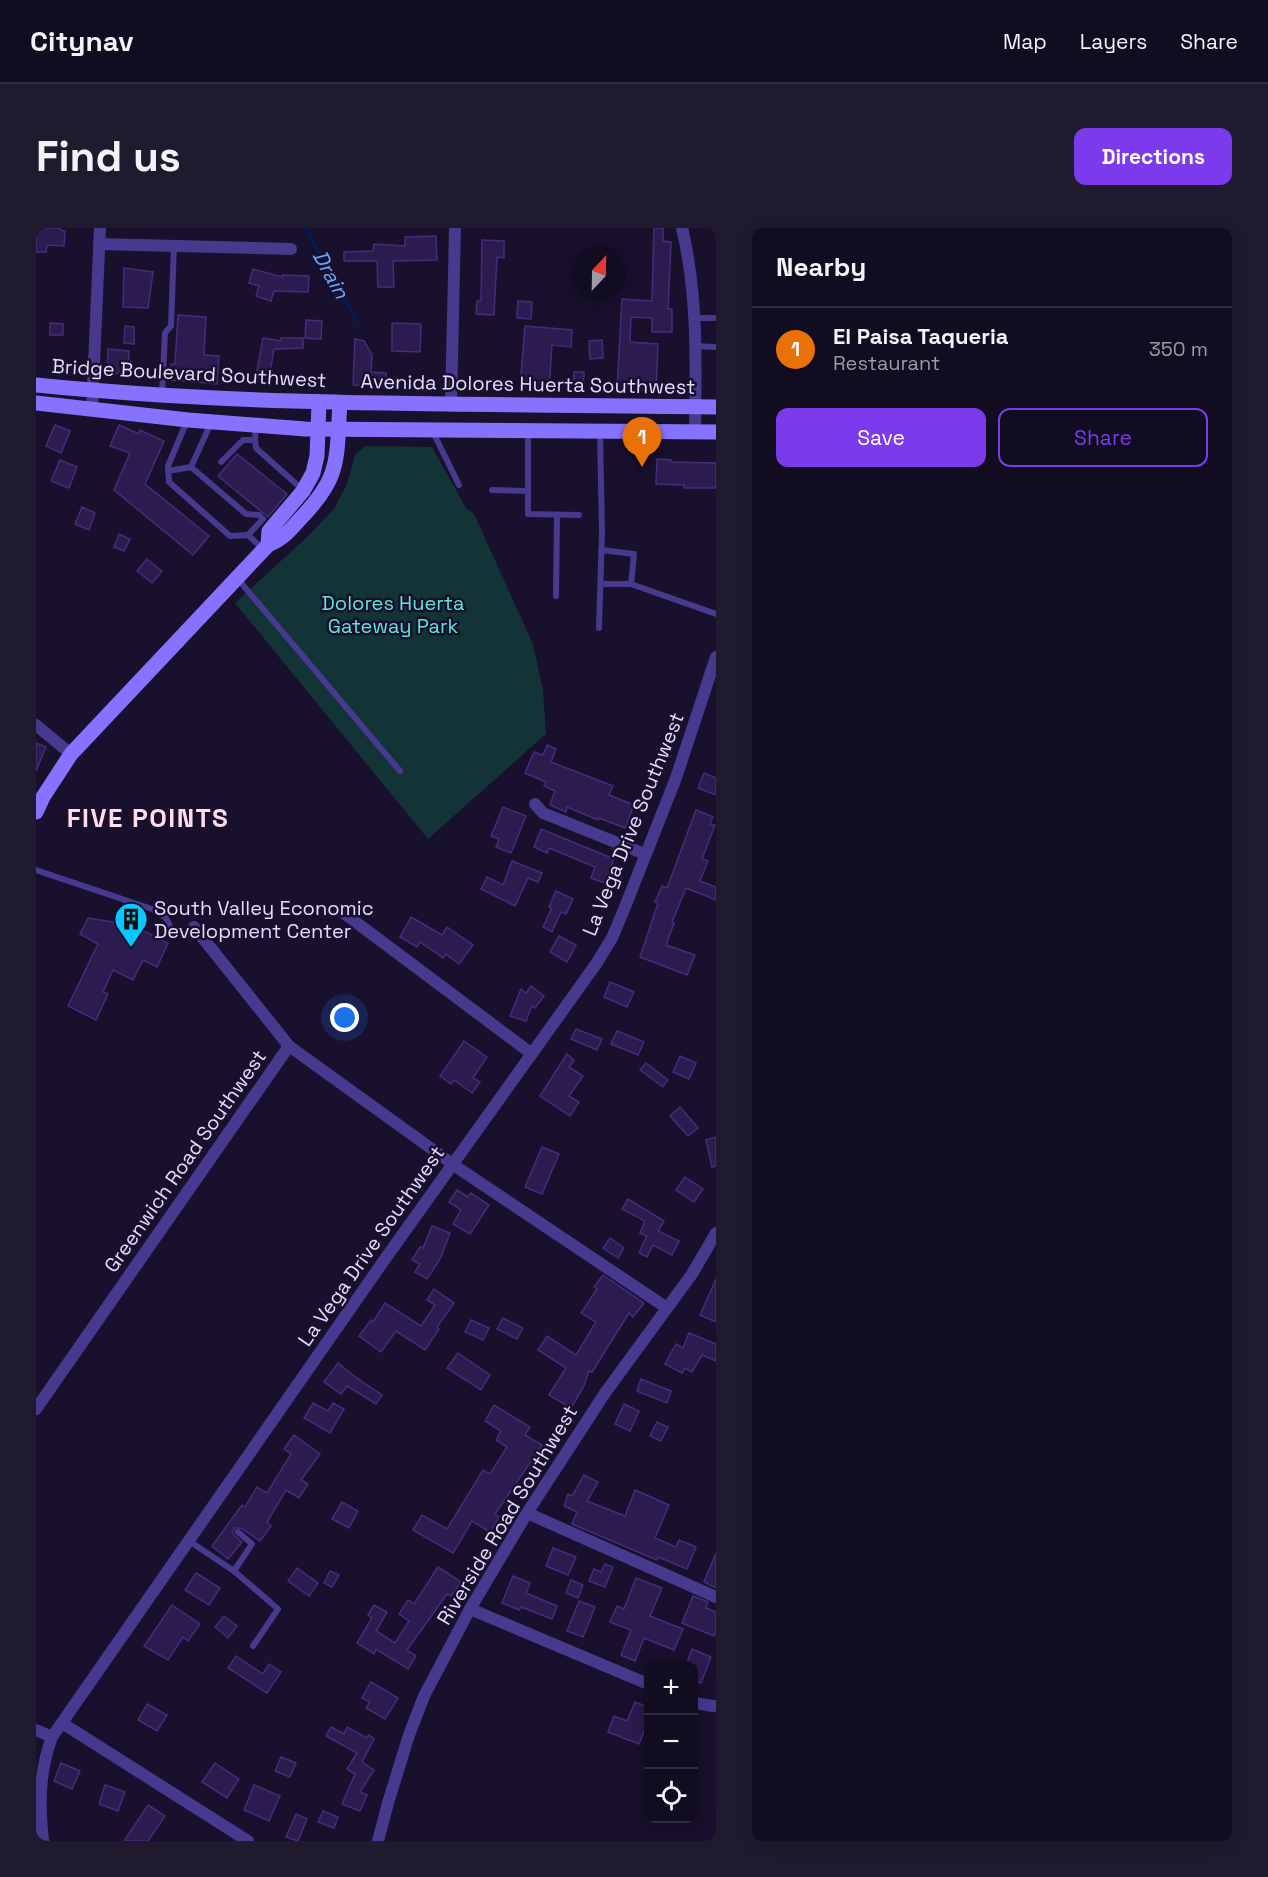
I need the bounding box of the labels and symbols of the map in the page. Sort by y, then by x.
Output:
water label: Drain [307,245,356,304]
north arrow [572,246,626,300]
street label: Bridge Boulevard Southwest [51,353,327,393]
street label: Avenida Dolores Huerta Southwest [360,368,696,400]
pin: 1 [622,418,662,467]
park label: Dolores Huerta Gateway Park [322,590,464,639]
street label: La Vega Drive Southwest [576,708,690,940]
district label: FIVE POINTS [67,801,229,835]
place label: South Valley Economic Development Center [154,895,374,944]
building icon: South Valley Economic Development Center [113,901,149,948]
your location [330,1003,359,1032]
street label: Greenwich Road Southwest [98,1045,272,1277]
street label: La Vega Drive Southwest [292,1141,450,1351]
street label: Riverside Road Southwest [431,1400,583,1630]

